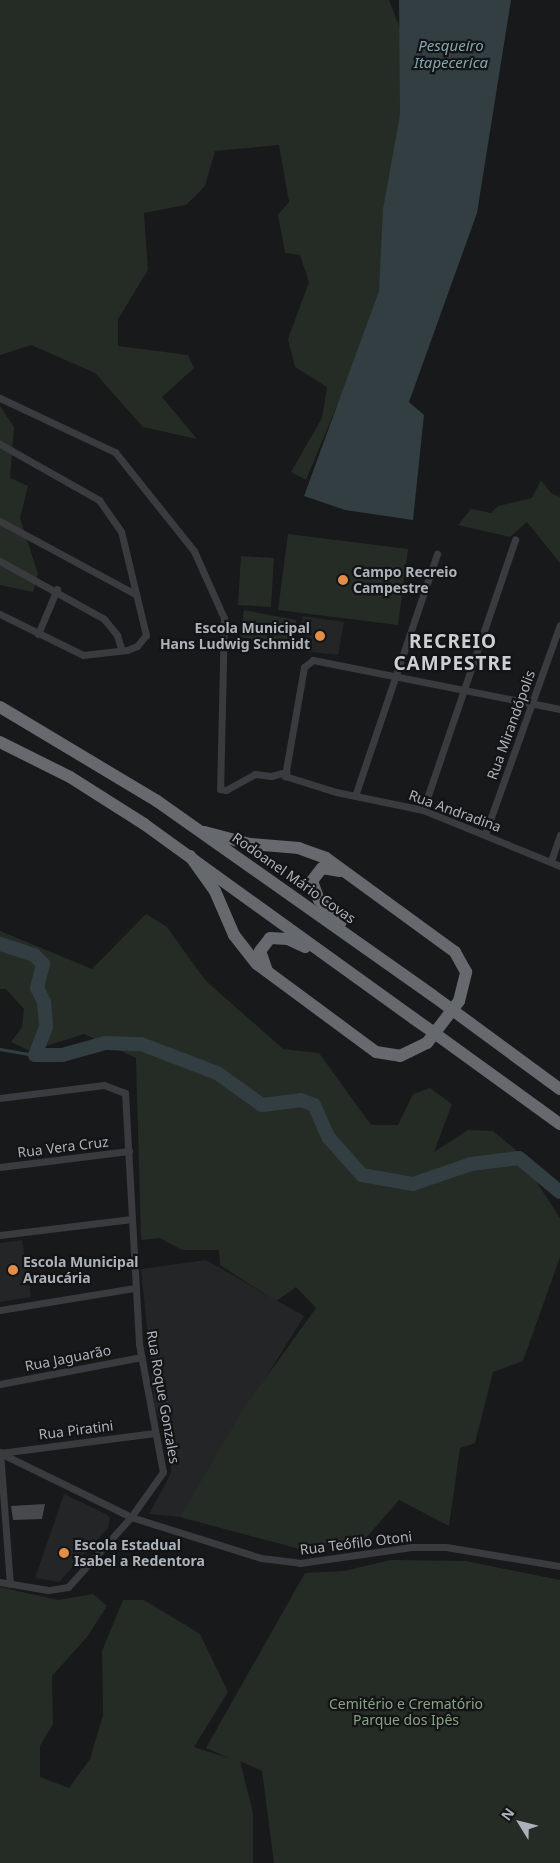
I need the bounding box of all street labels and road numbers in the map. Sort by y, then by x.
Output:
street label: Rua Mirandópolis [483,668,539,782]
street label: Rua Andradina [406,786,504,836]
street label: Rodoanel Mário Covas [229,829,359,927]
street label: Rua Vera Cruz [16,1133,110,1161]
street label: Rua Roque Gonzales [143,1329,183,1465]
street label: Rua Jaguarão [23,1341,113,1375]
street label: Rua Piratini [38,1417,114,1443]
street label: Rua Teófilo Otoni [299,1528,413,1558]

